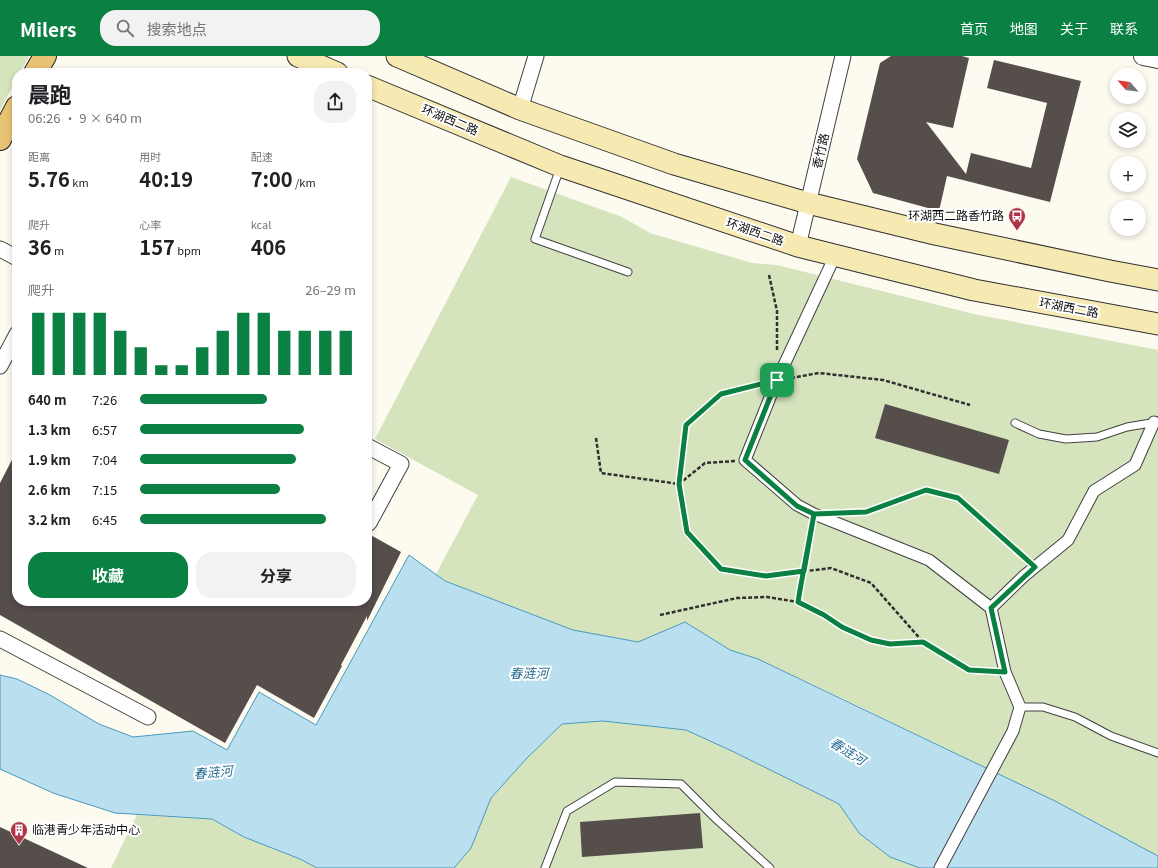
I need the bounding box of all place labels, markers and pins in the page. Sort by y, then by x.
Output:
place label: 环湖西二路香竹路 [908,206,1004,223]
bus stop icon: 环湖西二路香竹路 [1007,206,1027,231]
pin [760,363,794,397]
building icon: 临港青少年活动中心 [9,820,29,845]
place label: 临港青少年活动中心 [32,820,140,837]

